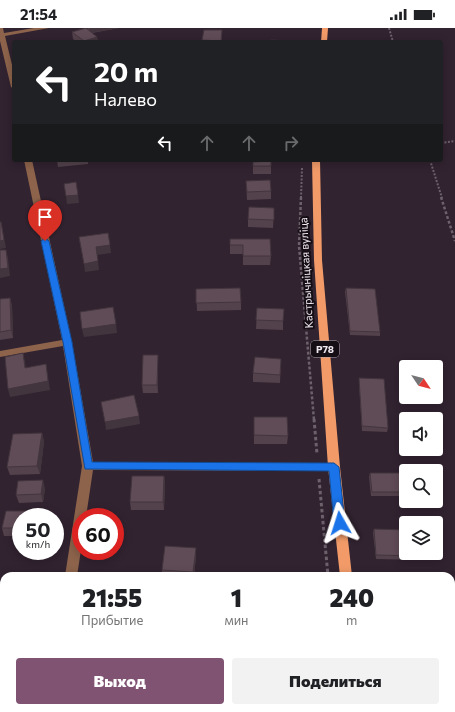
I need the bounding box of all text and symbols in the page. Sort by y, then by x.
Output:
text: 21:54 [20,5,57,23]
text: 20 m [94,54,158,88]
icon: left [28,56,80,108]
text: Налево [94,88,157,110]
icon: left [154,132,176,154]
icon: ahead [196,132,218,154]
icon: ahead [238,132,260,154]
icon: right [280,132,302,154]
pin [28,200,62,241]
icon: arrive [34,206,56,228]
street label: Кастрычніцкая вуліца [296,217,315,329]
road number: Р78 [311,341,339,357]
north arrow [399,360,443,404]
map controls [399,360,443,560]
button: sound [399,412,443,456]
button: search [399,464,443,508]
position arrow [319,502,361,544]
speed limit sign: 60 [72,508,124,560]
button: layers [399,516,443,560]
text: 50 [26,517,50,541]
text: km/h [26,538,50,550]
text: 21:55 [82,583,142,612]
text: 1 [231,583,242,612]
text: 240 [329,583,374,612]
text: Прибытие [81,612,143,628]
text: мин [224,612,249,628]
text: m [346,612,357,628]
button: Выход [16,658,224,704]
button: Поделиться [232,658,439,704]

